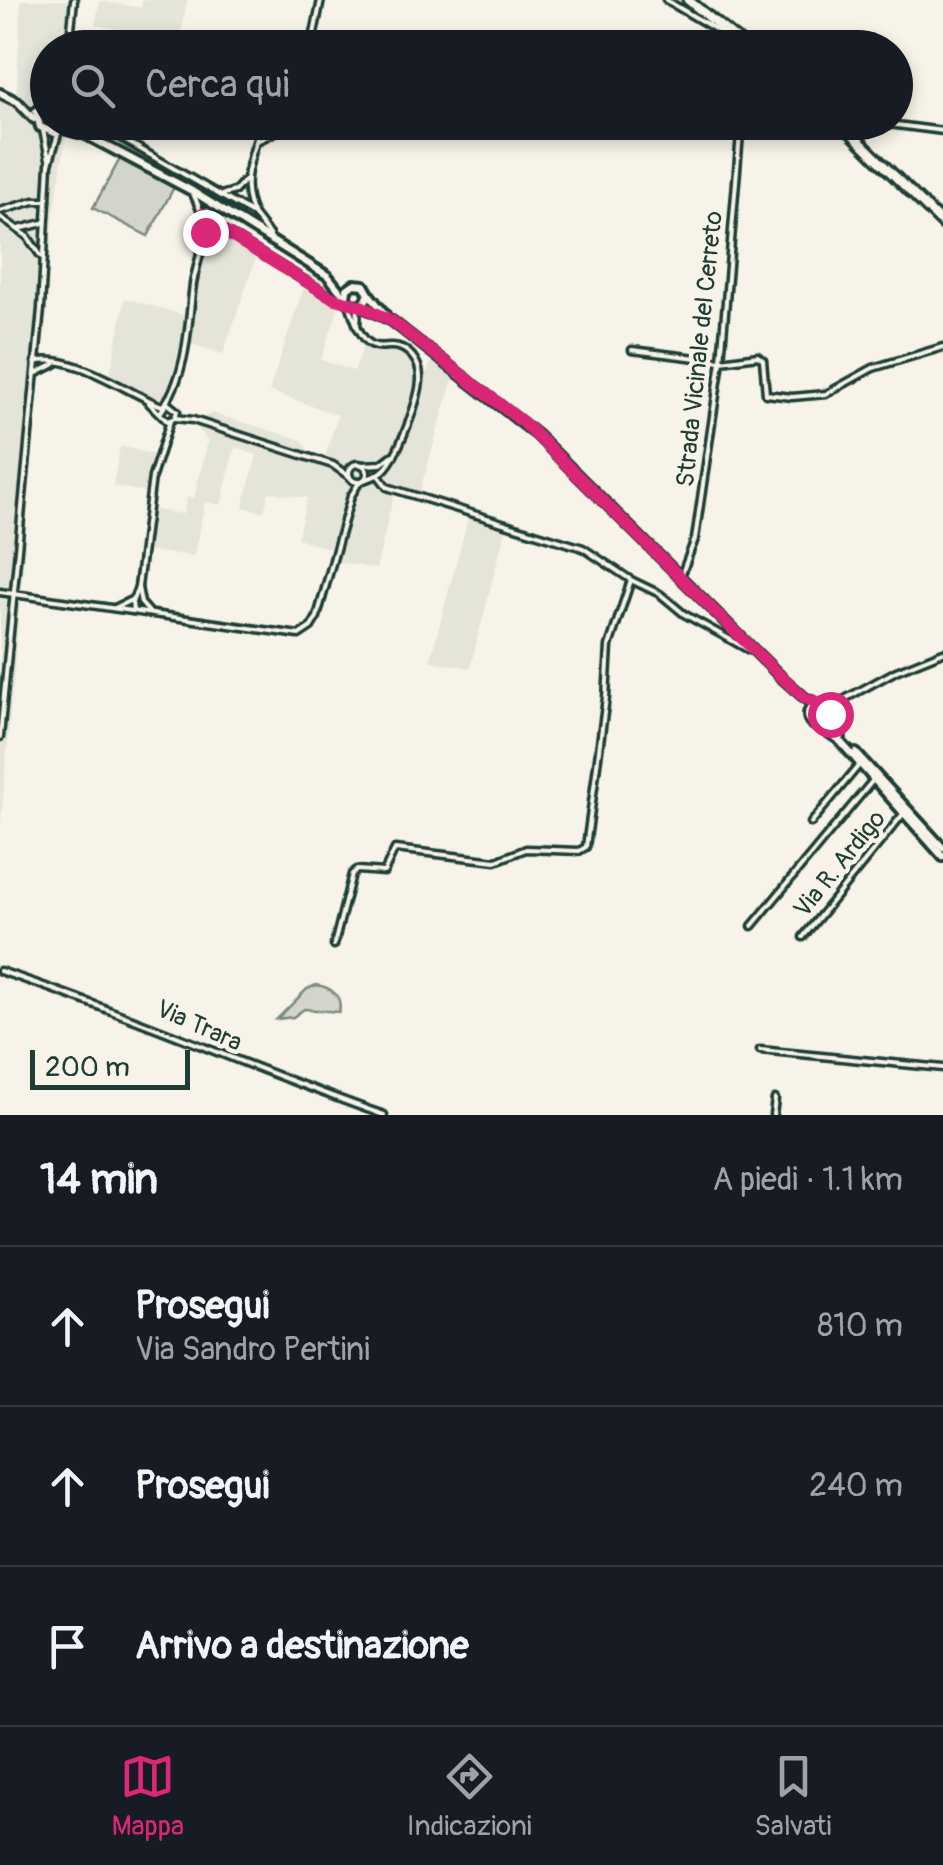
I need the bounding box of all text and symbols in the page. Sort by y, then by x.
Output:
search box [30,30,913,140]
icon: search [65,58,120,113]
text: Cerca qui [145,61,290,109]
street label: Strada Vicinale del Cerreto [670,209,730,489]
route end [183,210,229,256]
route start [808,692,854,738]
street label: Via R. Ardigo [787,804,893,924]
street label: Via Trara [151,993,247,1059]
scale bar [30,1045,190,1090]
text: 200 m [45,1050,130,1085]
text: 14 min [40,1154,158,1206]
text: A piedi · 1.1 km [712,1160,903,1200]
text: Prosegui [135,1282,269,1330]
icon: ahead [40,1299,95,1354]
text: 810 m [817,1306,903,1346]
text: Via Sandro Pertini [135,1330,370,1370]
icon: ahead [40,1459,95,1514]
text: Prosegui [135,1462,269,1510]
text: 240 m [809,1466,903,1506]
icon: arrive [40,1619,95,1674]
text: Arrivo a destinazione [135,1622,469,1670]
tab: Mappa [111,1749,184,1844]
tab: Indicazioni [407,1749,532,1844]
tab: Salvati [755,1749,832,1844]

